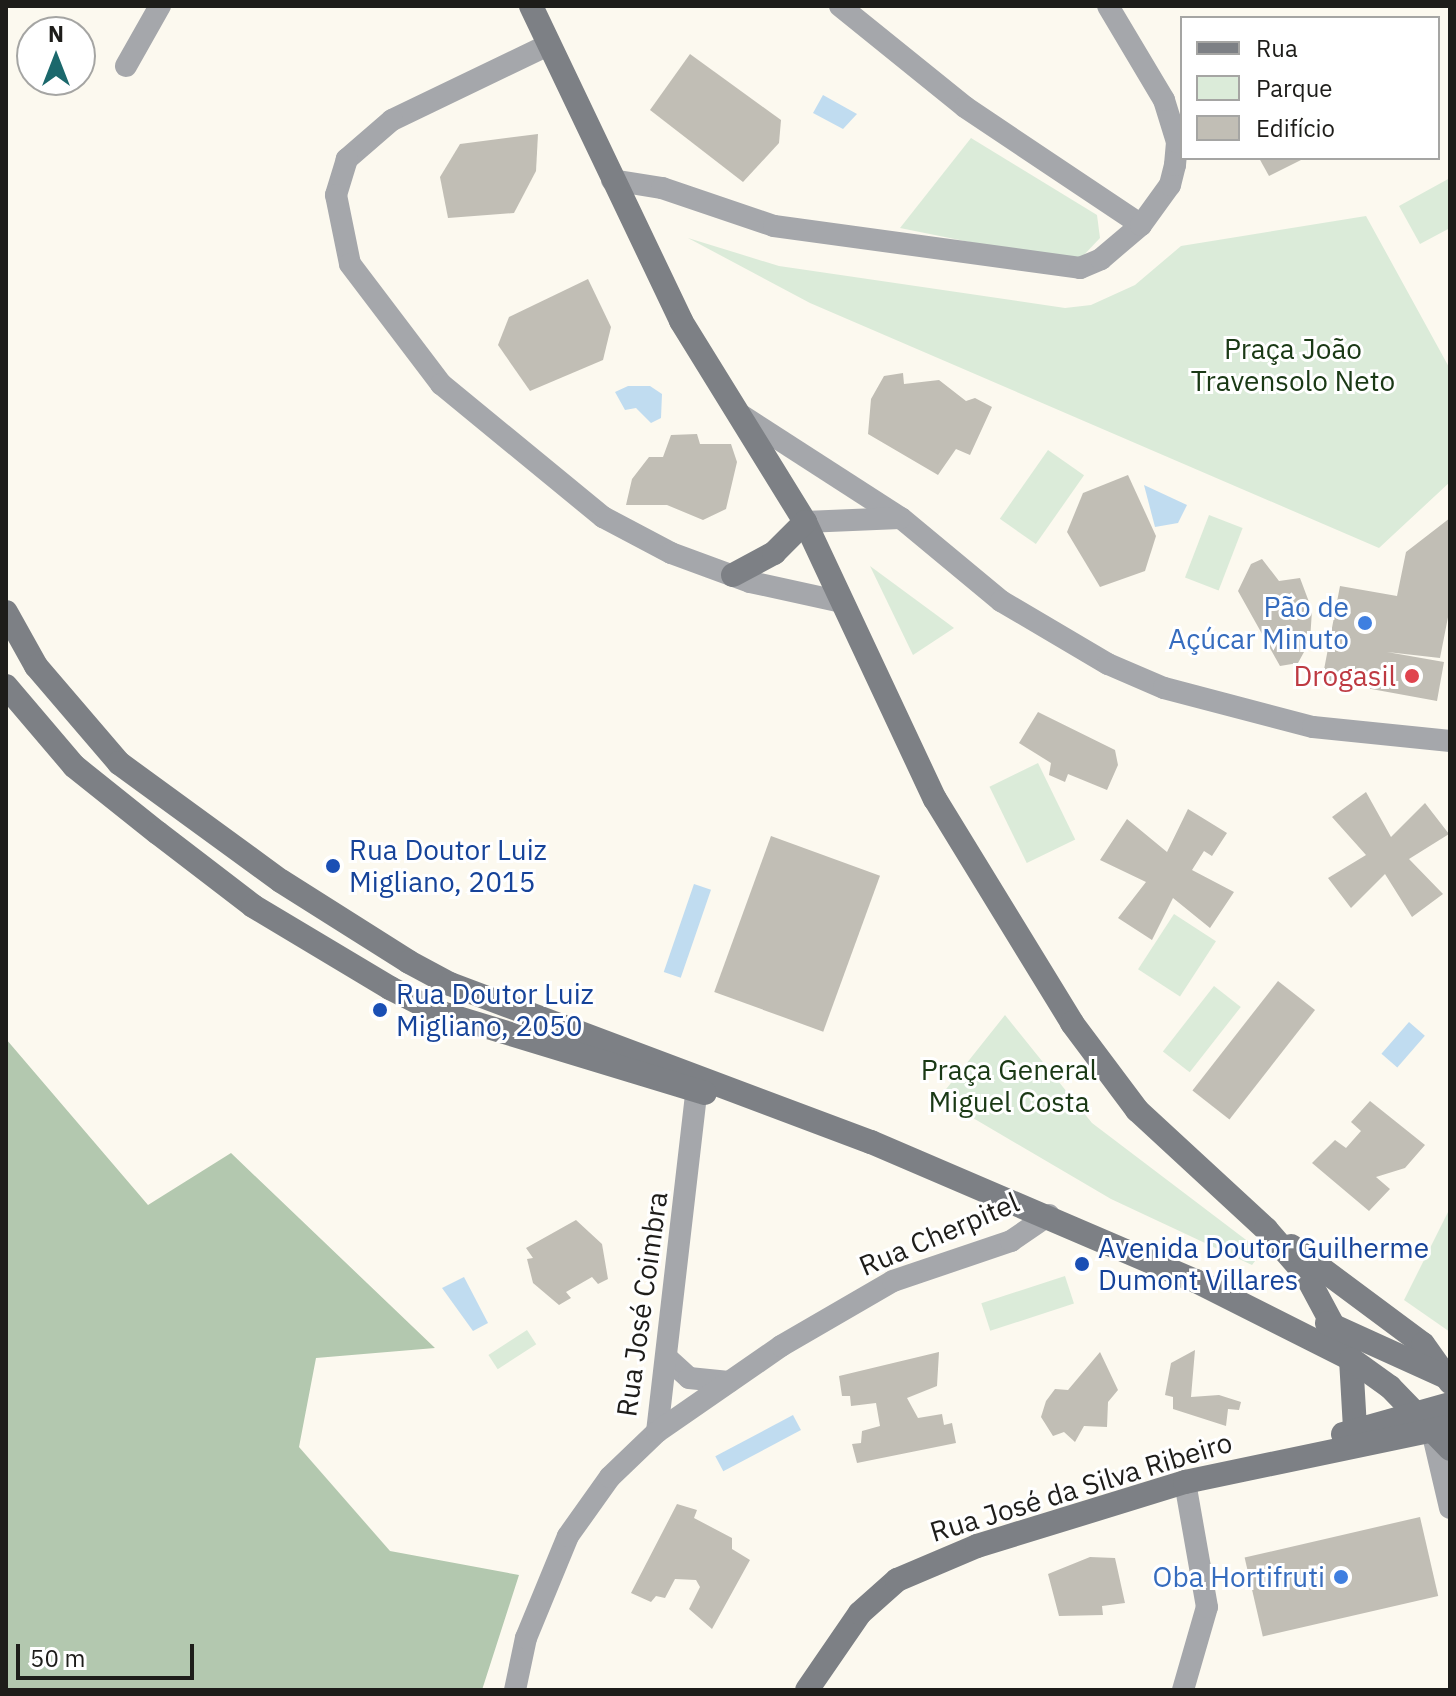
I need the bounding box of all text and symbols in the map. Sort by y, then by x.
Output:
north arrow [16,16,96,96]
legend [1180,16,1440,160]
text: N [48,19,64,48]
text: Rua [1256,32,1298,64]
text: Parque [1256,72,1333,104]
text: Edifício [1256,112,1335,144]
park label: Praça João Travensolo Neto [1191,332,1395,398]
place label: Pão de Açúcar Minuto [1168,590,1349,656]
marker: Pão de Açúcar Minuto [1356,614,1374,632]
place label: Drogasil [1293,659,1396,693]
marker: Drogasil [1403,667,1421,685]
place label: Rua Doutor Luiz Migliano, 2015 [349,833,547,899]
marker: Rua Doutor Luiz Migliano, 2015 [324,857,342,875]
place label: Rua Doutor Luiz Migliano, 2050 [396,977,594,1043]
marker: Rua Doutor Luiz Migliano, 2050 [371,1001,389,1019]
park label: Praça General Miguel Costa [921,1053,1097,1119]
street label: Rua Cherpitel [854,1185,1024,1283]
street label: Rua José Coimbra [610,1189,674,1419]
place label: Avenida Doutor Guilherme Dumont Villares [1098,1231,1429,1297]
marker: Avenida Doutor Guilherme Dumont Villares [1073,1255,1091,1273]
street label: Rua José da Silva Ribeiro [926,1425,1236,1549]
place label: Oba Hortifruti [1153,1560,1325,1594]
marker: Oba Hortifruti [1332,1568,1350,1586]
scale bar [20,1628,198,1678]
text: 50 m [30,1642,85,1674]

